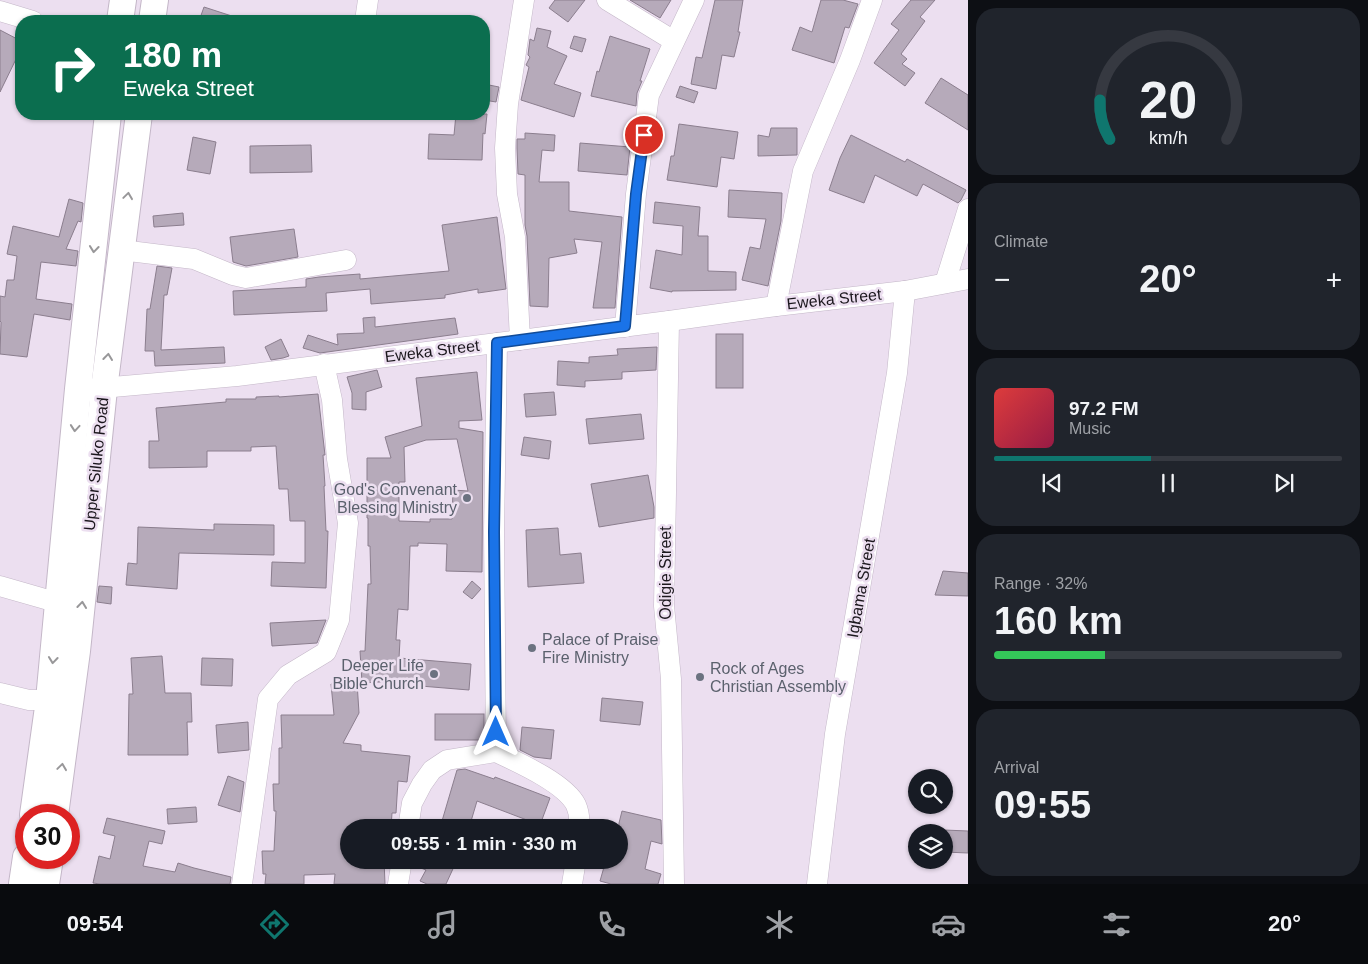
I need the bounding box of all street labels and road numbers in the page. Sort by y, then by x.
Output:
street label: Eweka Street [786,286,883,312]
street label: Eweka Street [384,337,481,365]
street label: Upper Siluko Road [81,396,111,532]
street label: Odigie Street [657,526,674,620]
street label: Igbama Street [844,536,878,639]

